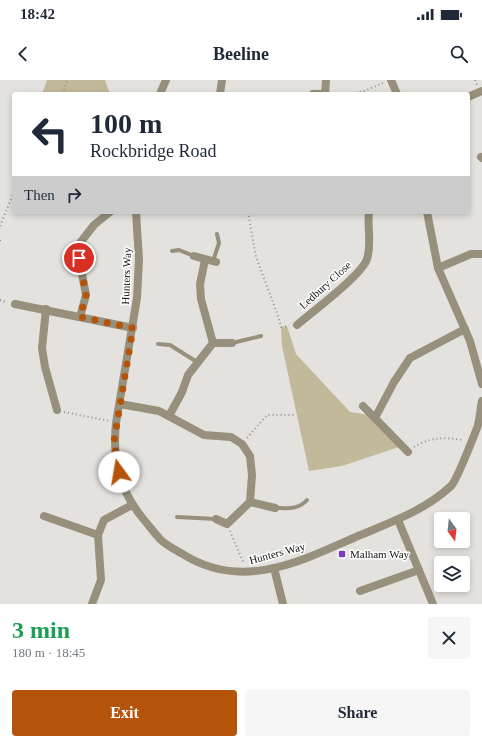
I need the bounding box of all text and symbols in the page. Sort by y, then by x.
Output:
text: 18:42 [20,6,55,22]
icon: back [12,43,34,65]
icon: search [448,43,470,65]
text: Beeline [213,44,269,64]
icon: left [24,108,76,160]
text: 100 m [90,108,162,139]
text: Rockbridge Road [90,141,216,161]
icon: right [63,184,85,206]
text: Then [24,187,55,203]
pin [62,241,96,275]
icon: arrive [68,247,90,269]
street label: Hunters Way [119,247,133,305]
street label: Ledbury Close [297,259,353,311]
position arrow [98,451,140,493]
north arrow [434,512,470,548]
map controls [434,512,470,592]
street label: Hunters Way [248,540,307,566]
place label: Malham Way [350,548,410,560]
marker: Malham Way [337,549,347,559]
button: layers [434,556,470,592]
text: 3 min [12,617,70,643]
button: close [428,617,470,659]
text: 180 m · 18:45 [12,645,85,660]
button: Exit [12,690,237,736]
button: Share [245,690,470,736]

